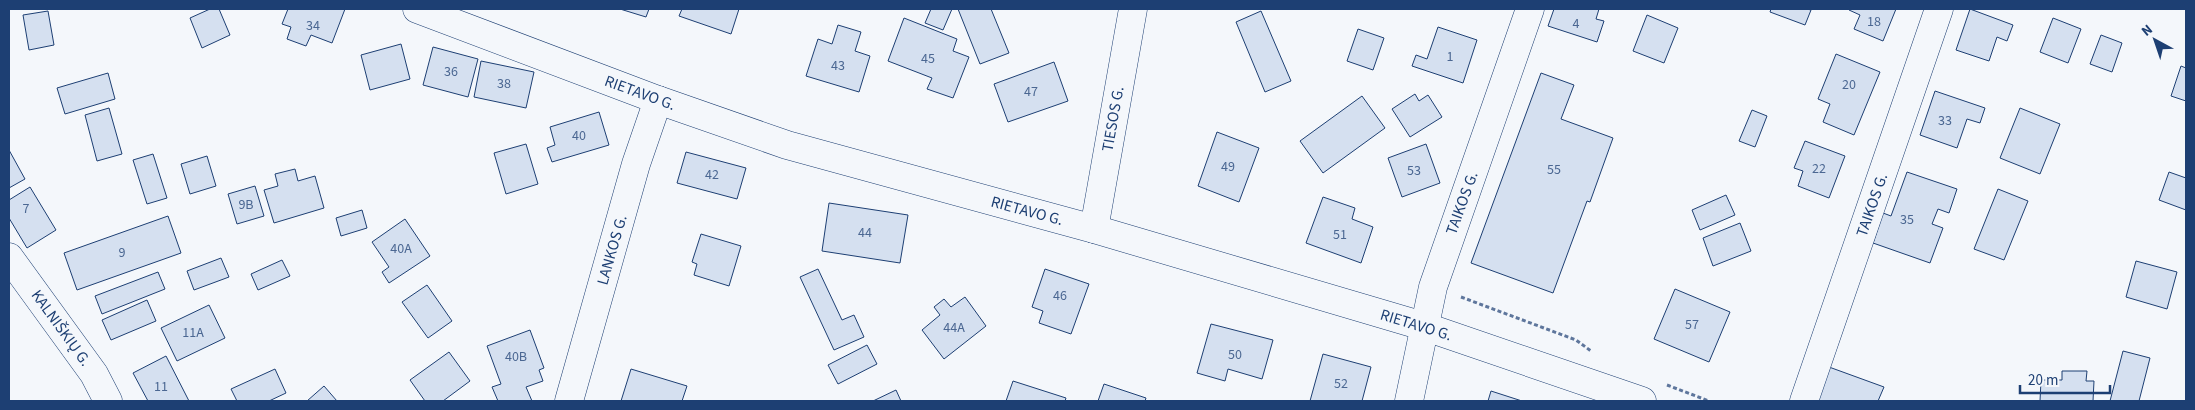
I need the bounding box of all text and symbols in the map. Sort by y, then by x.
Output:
house number: 18 [1867,12,1881,32]
house number: 4 [1573,14,1580,34]
north arrow [2130,15,2180,65]
house number: 34 [306,16,320,36]
text: N [2137,20,2157,41]
house number: 1 [1447,47,1454,67]
house number: 45 [921,49,935,69]
house number: 43 [831,56,845,76]
house number: 36 [444,62,458,82]
street label: RIETAVO G. [602,70,678,116]
house number: 38 [497,74,511,94]
house number: 20 [1842,75,1856,95]
house number: 47 [1024,82,1038,102]
street label: TIESOS G. [1096,85,1130,153]
house number: 33 [1938,111,1952,131]
house number: 40 [572,126,586,146]
house number: 49 [1221,157,1235,177]
house number: 22 [1812,159,1826,179]
house number: 55 [1547,160,1561,180]
house number: 53 [1407,161,1421,181]
house number: 42 [705,165,719,185]
street label: TAIKOS G. [1440,168,1484,238]
street label: TAIKOS G. [1851,170,1893,240]
street label: RIETAVO G. [988,191,1066,231]
house number: 9B [238,195,254,215]
house number: 7 [23,199,30,219]
house number: 35 [1900,210,1914,230]
street label: LANKOS G. [591,212,633,288]
house number: 44 [858,223,872,243]
house number: 51 [1333,225,1347,245]
house number: 40A [390,239,412,259]
house number: 9 [119,243,126,263]
street label: KALNIŠKIŲ G. [26,285,96,371]
house number: 46 [1053,286,1067,306]
street label: RIETAVO G. [1377,304,1455,346]
house number: 57 [1685,315,1699,335]
house number: 44A [943,318,965,338]
house number: 11A [182,323,204,343]
house number: 50 [1228,345,1242,365]
house number: 40B [505,347,527,367]
scale bar [2020,362,2110,394]
text: 20 m [2028,370,2058,391]
house number: 52 [1334,374,1348,394]
house number: 11 [154,377,168,397]

